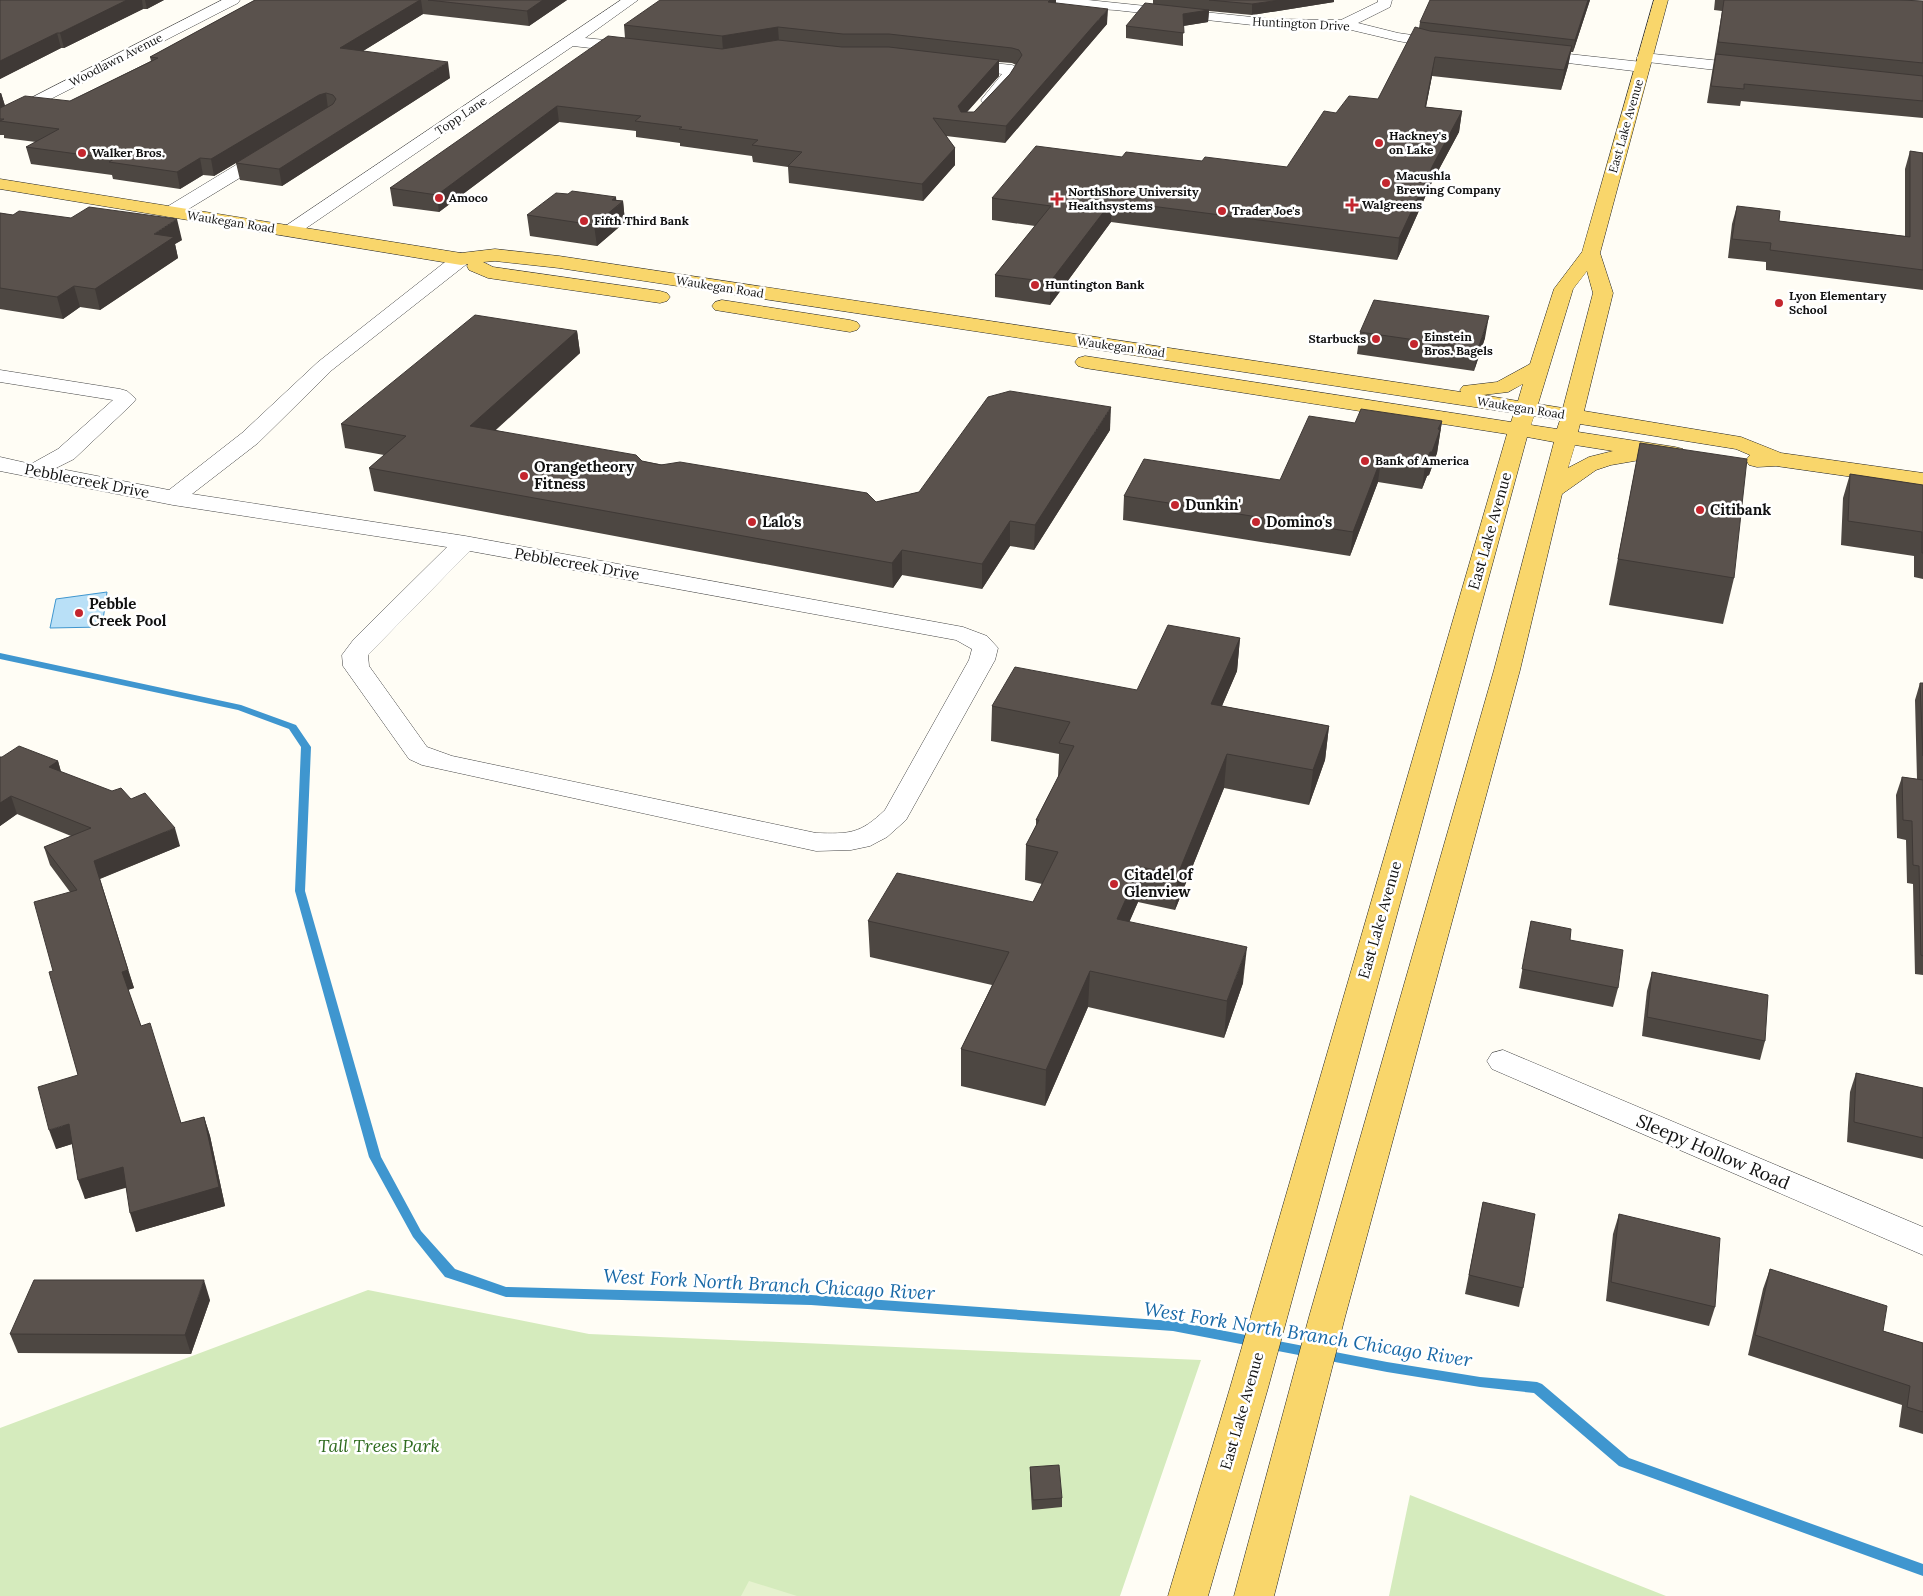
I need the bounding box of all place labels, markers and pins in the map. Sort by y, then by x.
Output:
place label: Hackney's on Lake [1389,128,1447,157]
marker: Hackney's on Lake [1373,137,1385,149]
place label: Walker Bros. [92,145,165,160]
marker: Walker Bros. [76,147,88,159]
place label: Macushla Brewing Company [1396,168,1501,197]
marker: Macushla Brewing Company [1380,177,1392,189]
place label: NorthShore University Healthsystems [1068,184,1199,213]
place label: Amoco [449,190,488,205]
marker: Amoco [433,192,445,204]
marker: NorthShore University Healthsystems [1050,192,1064,206]
place label: Walgreens [1362,197,1422,212]
marker: Walgreens [1346,199,1358,211]
place label: Trader Joe's [1232,203,1300,218]
marker: Trader Joe's [1216,205,1228,217]
place label: Fifth Third Bank [594,213,689,228]
marker: Fifth Third Bank [578,215,590,227]
place label: Huntington Bank [1045,277,1144,292]
marker: Huntington Bank [1029,279,1041,291]
place label: Lyon Elementary School [1789,288,1887,317]
marker: Lyon Elementary School [1773,297,1785,309]
place label: Einstein Bros. Bagels [1424,329,1493,358]
place label: Starbucks [1309,331,1366,346]
marker: Starbucks [1370,333,1382,345]
marker: Einstein Bros. Bagels [1408,338,1420,350]
place label: Bank of America [1375,453,1470,468]
marker: Bank of America [1359,455,1371,467]
place label: Orangetheory Fitness [534,457,635,493]
marker: Orangetheory Fitness [518,470,530,482]
place label: Dunkin' [1185,495,1241,514]
marker: Dunkin' [1169,499,1181,511]
place label: Citibank [1710,500,1771,519]
marker: Citibank [1694,504,1706,516]
place label: Lalo's [762,512,802,531]
place label: Domino's [1266,512,1332,531]
marker: Lalo's [746,516,758,528]
marker: Domino's [1250,516,1262,528]
place label: Pebble Creek Pool [89,594,167,630]
marker: Pebble Creek Pool [73,607,85,619]
place label: Citadel of Glenview [1124,865,1194,901]
marker: Citadel of Glenview [1108,878,1120,890]

